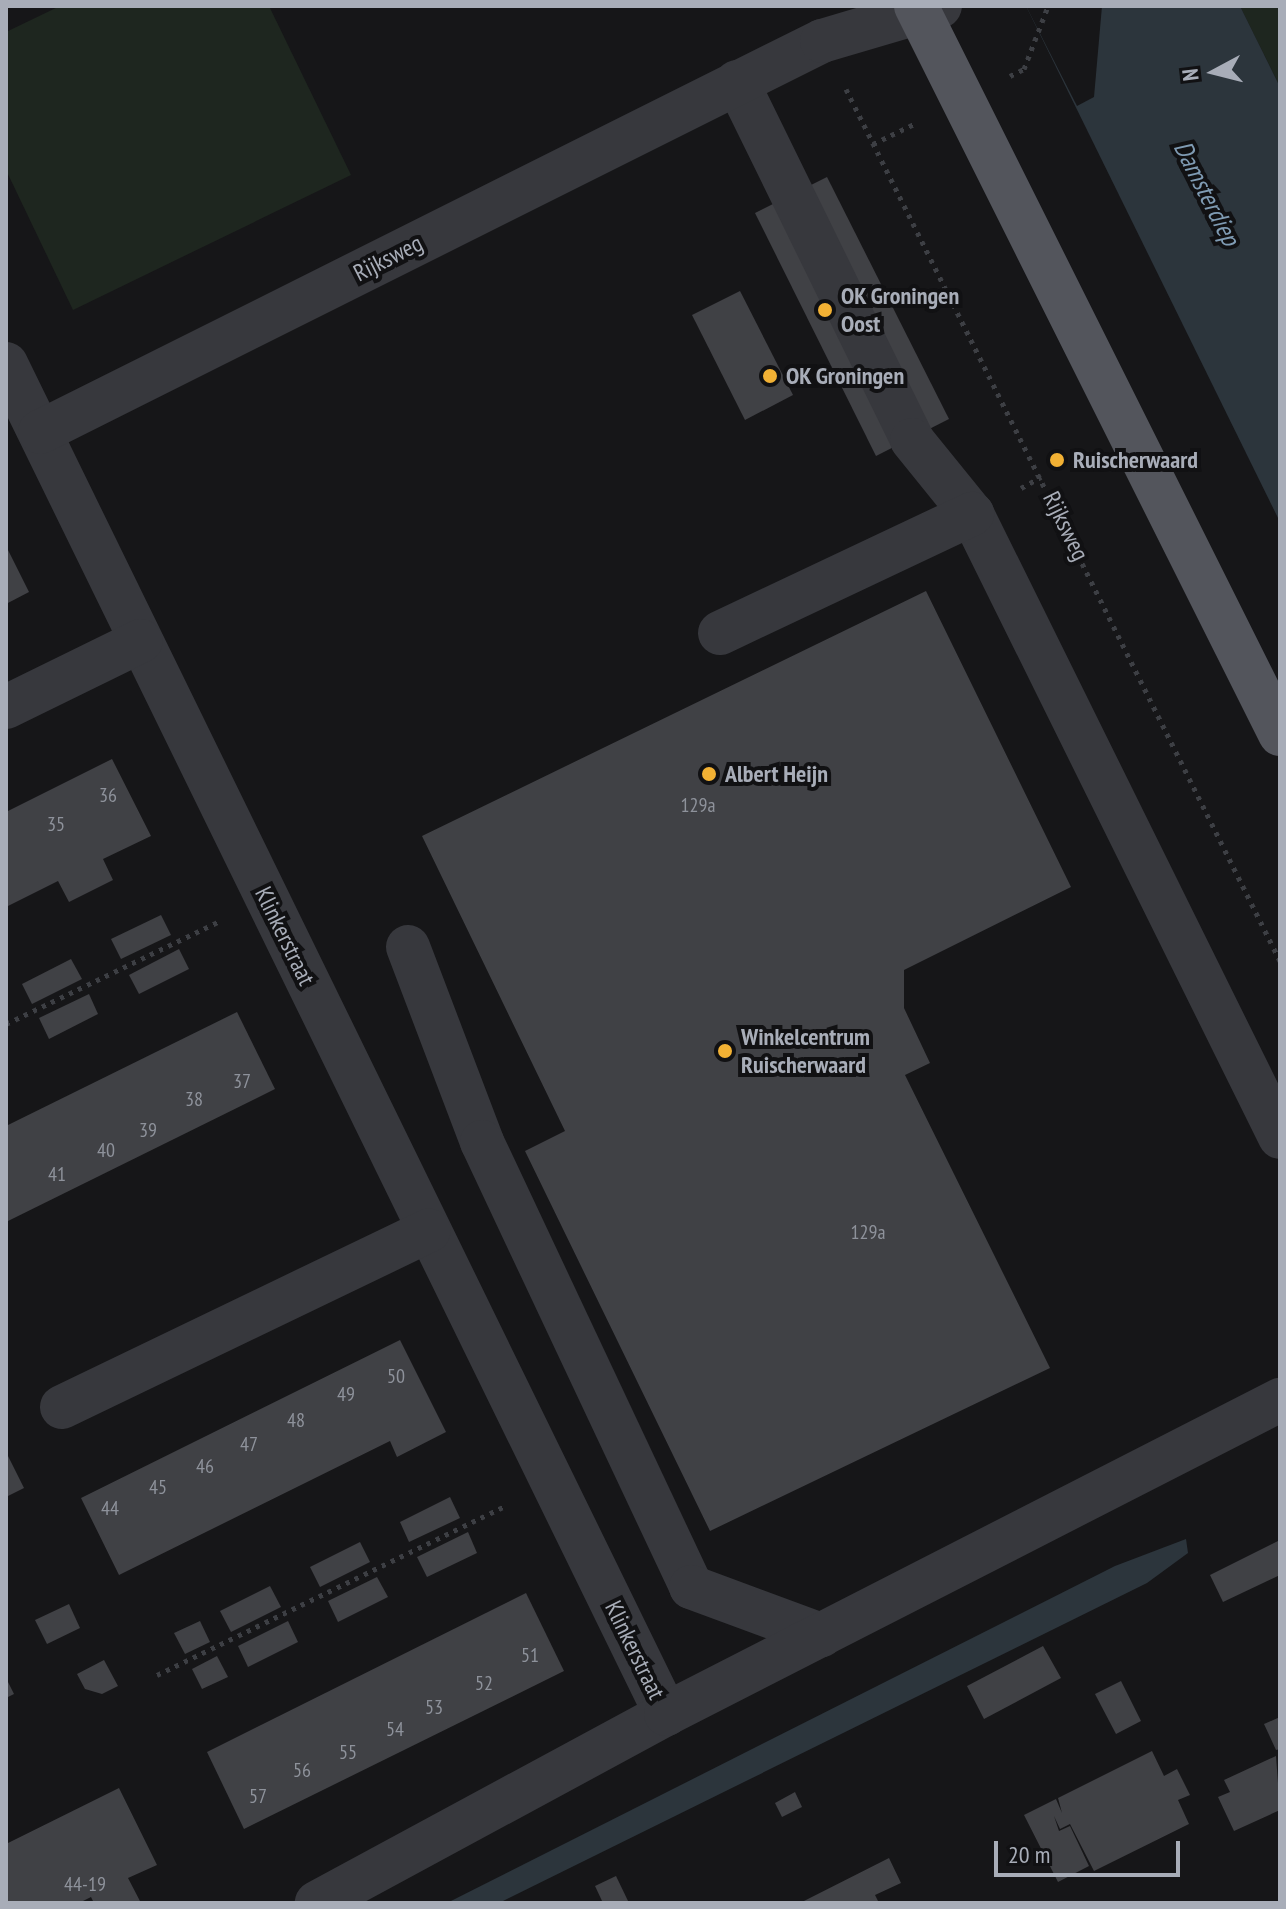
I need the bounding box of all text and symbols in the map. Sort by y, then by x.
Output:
north arrow [1174,32,1254,112]
text: N [1176,67,1205,83]
water label: Damsterdiep [1167,135,1247,251]
street label: Rijksweg [349,229,427,287]
place label: OK Groningen Oost [841,282,960,338]
marker: OK Groningen Oost [816,301,834,319]
place label: OK Groningen [786,362,905,390]
marker: OK Groningen [761,367,779,385]
place label: Ruischerwaard [1073,446,1198,474]
marker: Ruischerwaard [1048,451,1066,469]
street label: Rijksweg [1037,487,1095,565]
place label: Albert Heijn [725,760,828,788]
marker: Albert Heijn [700,765,718,783]
house number: 36 [99,783,117,807]
house number: 129a [681,793,715,817]
house number: 35 [47,812,65,836]
street label: Klinkerstraat [249,882,321,990]
place label: Winkelcentrum Ruischerwaard [741,1023,870,1079]
marker: Winkelcentrum Ruischerwaard [716,1042,734,1060]
house number: 37 [233,1069,251,1093]
house number: 38 [185,1087,203,1111]
house number: 39 [139,1118,157,1142]
house number: 40 [97,1138,115,1162]
house number: 41 [48,1162,66,1186]
house number: 129a [851,1220,885,1244]
house number: 50 [387,1364,405,1388]
house number: 49 [337,1382,355,1406]
house number: 48 [287,1408,305,1432]
house number: 47 [240,1432,258,1456]
house number: 46 [196,1454,214,1478]
house number: 45 [149,1475,167,1499]
house number: 44 [101,1496,119,1520]
street label: Klinkerstraat [599,1596,671,1704]
house number: 51 [521,1643,539,1667]
house number: 52 [475,1671,493,1695]
house number: 53 [425,1695,443,1719]
house number: 54 [386,1717,404,1741]
house number: 55 [339,1740,357,1764]
house number: 56 [293,1758,311,1782]
house number: 57 [249,1784,267,1808]
scale bar [998,1825,1184,1875]
text: 20 m [1008,1839,1050,1870]
house number: 44-19 [64,1872,106,1896]

